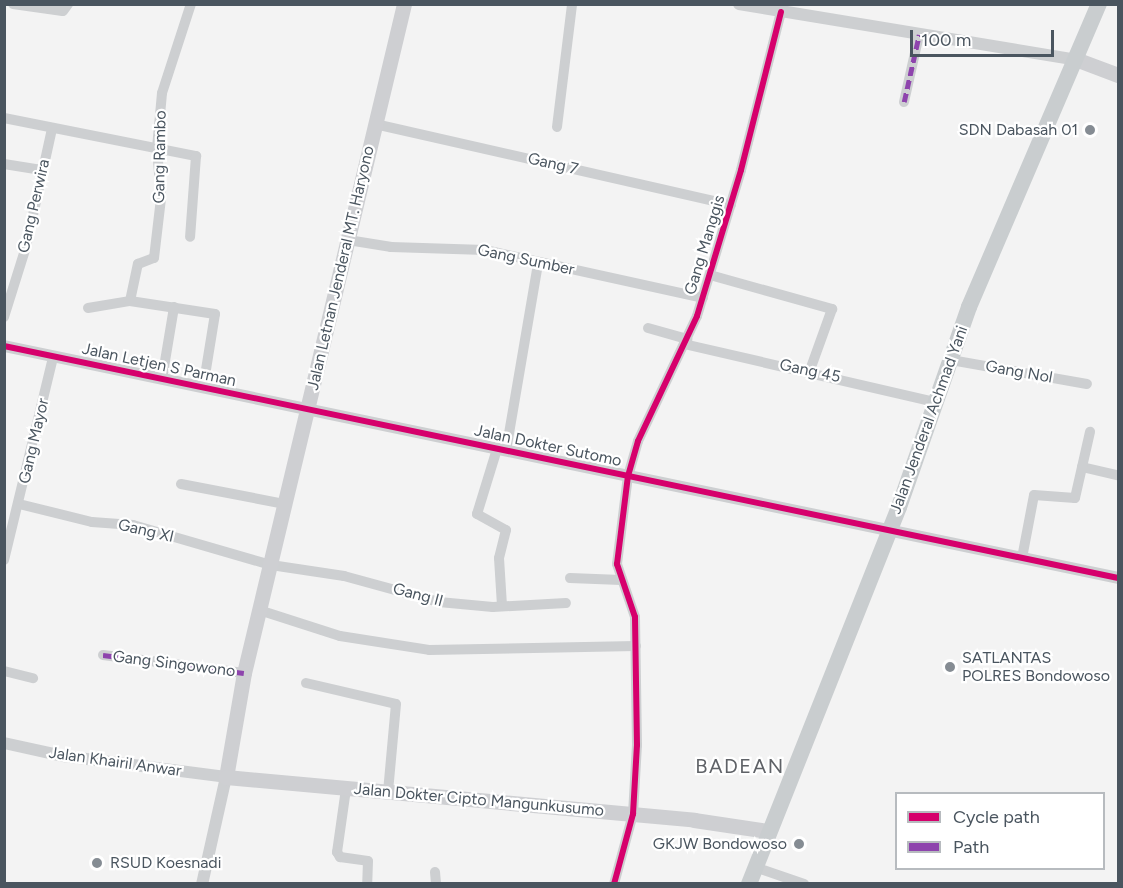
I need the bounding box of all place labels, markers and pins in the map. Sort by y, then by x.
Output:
place label: SDN Dabasah 01 [959,120,1078,140]
marker: SDN Dabasah 01 [1083,123,1097,137]
place label: SATLANTAS POLRES Bondowoso [962,648,1110,686]
marker: SATLANTAS POLRES Bondowoso [943,660,957,674]
place label: GKJW Bondowoso [653,834,787,854]
marker: GKJW Bondowoso [792,837,806,851]
place label: RSUD Koesnadi [110,853,221,873]
marker: RSUD Koesnadi [88,854,106,872]

